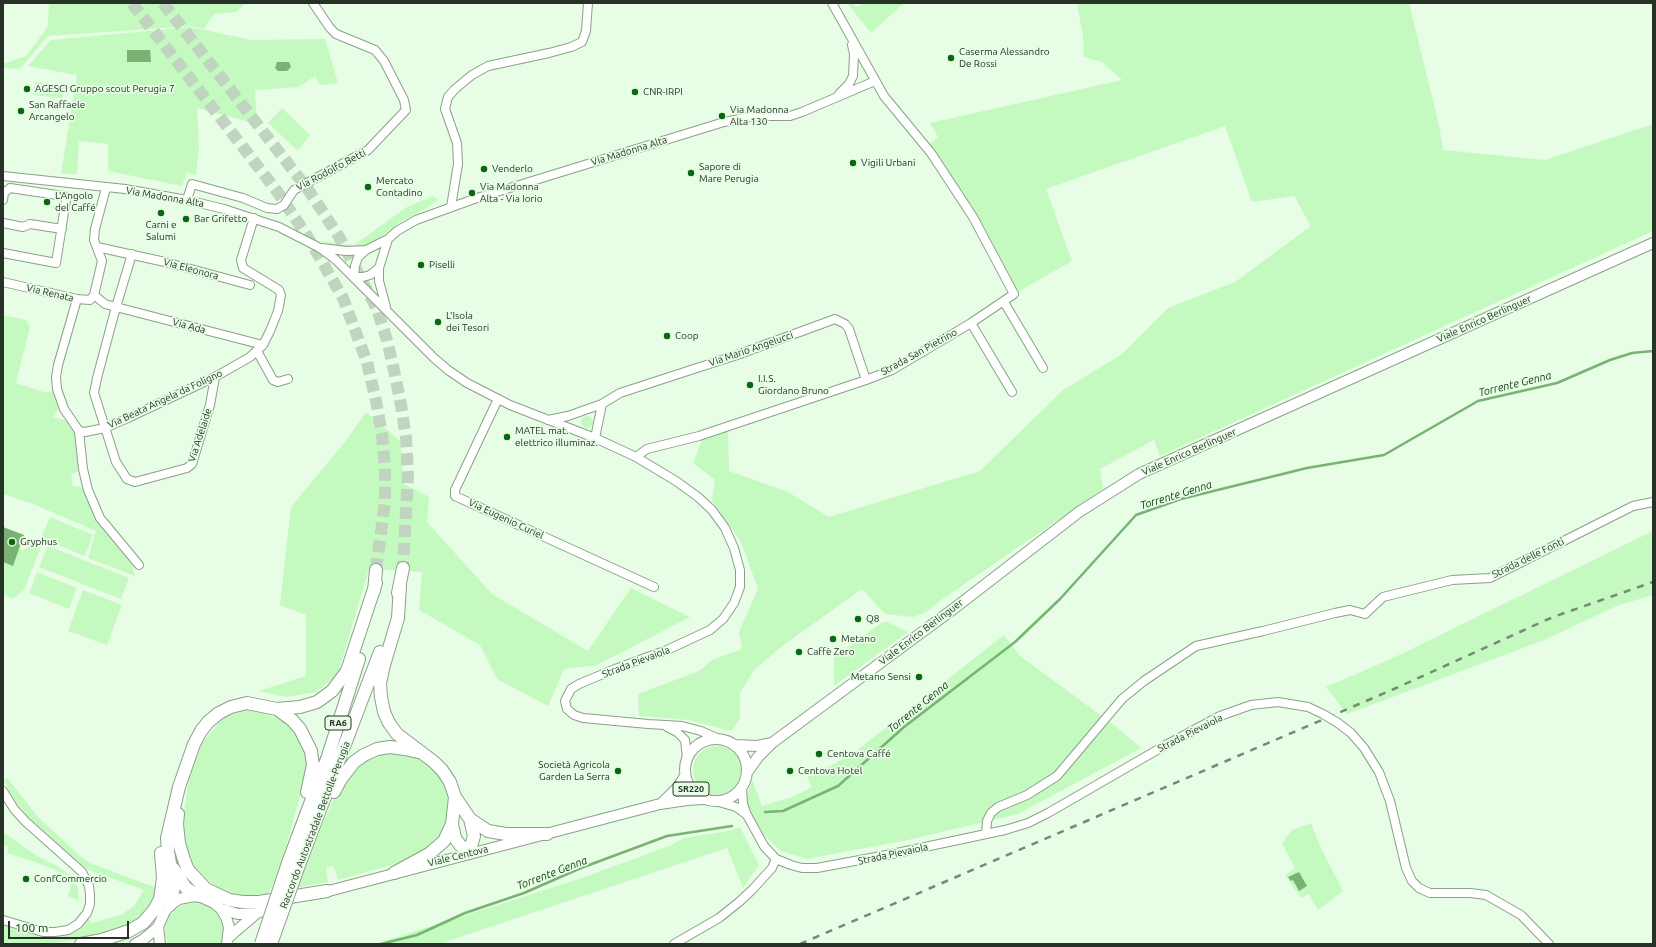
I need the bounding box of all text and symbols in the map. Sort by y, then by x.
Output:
place label: Caserma Alessandro De Rossi [959,46,1050,70]
marker: Caserma Alessandro De Rossi [946,53,956,63]
place label: AGESCI Gruppo scout Perugia 7 [35,83,175,95]
marker: AGESCI Gruppo scout Perugia 7 [22,84,32,94]
place label: CNR-IRPI [643,86,683,98]
marker: CNR-IRPI [630,87,640,97]
place label: San Raffaele Arcangelo [29,99,85,122]
place label: Via Madonna Alta 130 [730,104,789,128]
marker: San Raffaele Arcangelo [16,106,26,116]
marker: Via Madonna Alta 130 [717,111,727,121]
street label: Via Madonna Alta [589,134,669,168]
street label: Via Rodolfo Betti [294,147,368,193]
place label: Vigili Urbani [861,157,915,169]
marker: Vigili Urbani [848,158,858,168]
place label: Sapore di Mare Perugia [699,161,759,184]
place label: Venderlo [492,163,533,175]
marker: Venderlo [479,164,489,174]
marker: Sapore di Mare Perugia [686,168,696,178]
place label: Mercato Contadino [376,175,423,198]
place label: Via Madonna Alta - Via Iorio [480,181,543,204]
marker: Mercato Contadino [363,182,373,192]
street label: Via Madonna Alta [125,184,205,210]
marker: Via Madonna Alta - Via Iorio [467,188,477,198]
place label: L'Angolo del Caffé [55,190,96,214]
marker: L'Angolo del Caffé [42,197,52,207]
marker: Carni e Salumi [156,208,166,218]
place label: Bar Grifetto [194,213,247,225]
marker: Bar Grifetto [181,214,191,224]
place label: Carni e Salumi [145,219,177,242]
street label: Via Eleonora [162,256,220,282]
place label: Piselli [429,259,455,271]
marker: Piselli [416,260,426,270]
street label: Via Renata [25,282,75,304]
street label: Viale Enrico Berlinguer [1435,293,1533,345]
place label: L'Isola dei Tesori [446,310,489,334]
street label: Via Ada [171,316,207,336]
marker: L'Isola dei Tesori [433,317,443,327]
street label: Strada San Pietrino [879,326,959,378]
street label: Via Mario Angelucci [707,329,795,369]
place label: Coop [675,330,699,342]
marker: Coop [662,331,672,341]
street label: Via Beata Angela da Foligno [106,367,224,431]
water label: Torrente Genna [1477,369,1553,399]
place label: I.I.S. Giordano Bruno [758,373,829,396]
marker: I.I.S. Giordano Bruno [745,380,755,390]
street label: Via Adelaide [186,407,214,463]
place label: MATEL mat. elettrico illuminaz. [515,425,598,448]
street label: Viale Enrico Berlinguer [1140,426,1238,478]
marker: MATEL mat. elettrico illuminaz. [502,432,512,442]
water label: Torrente Genna [1138,478,1214,512]
street label: Via Eugenio Curiel [467,496,545,542]
street label: Strada delle Fonti [1490,535,1566,581]
place label: Gryphus [20,536,57,548]
marker: Gryphus [7,537,17,547]
street label: Viale Enrico Berlinguer [877,596,965,668]
place label: Q8 [866,613,879,625]
marker: Q8 [853,614,863,624]
place label: Metano [841,633,876,645]
marker: Metano [828,634,838,644]
street label: Strada Pievaiola [601,644,671,680]
place label: Caffè Zero [807,646,854,658]
marker: Caffè Zero [794,647,804,657]
place label: Metano Sensi [851,671,911,683]
marker: Metano Sensi [914,672,924,682]
water label: Torrente Genna [885,678,951,736]
street label: Strada Pievaiola [1155,711,1225,755]
road number: RA6 [325,716,351,730]
street label: Raccordo Autostradale Bettolle-Perugia [277,740,353,910]
place label: Centova Caffé [827,748,891,760]
marker: Centova Caffé [814,749,824,759]
place label: Società Agricola Garden La Serra [538,759,610,782]
place label: Centova Hotel [798,765,862,777]
marker: Società Agricola Garden La Serra [613,766,623,776]
marker: Centova Hotel [785,766,795,776]
road number: SR220 [673,782,709,796]
street label: Strada Pievaiola [857,841,929,867]
street label: Viale Centova [427,843,489,869]
water label: Torrente Genna [515,853,589,893]
place label: ConfCommercio [34,873,107,885]
marker: ConfCommercio [21,874,31,884]
scale bar [10,913,131,939]
text: 100 m [15,921,48,934]

